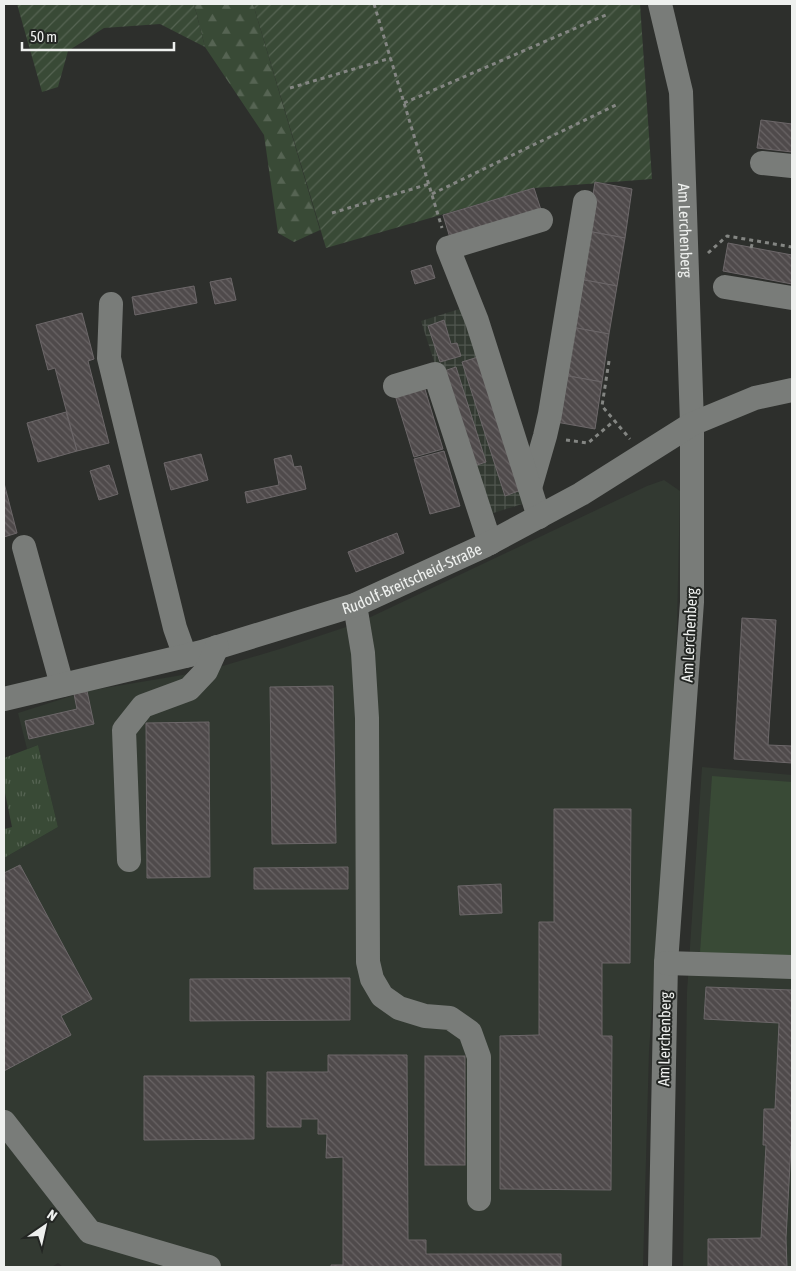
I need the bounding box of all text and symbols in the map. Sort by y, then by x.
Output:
scale bar [22,20,175,52]
text: 50 m [30,28,57,45]
street label: Am Lerchenberg [675,183,696,278]
street label: Rudolf-Breitscheid-Straße [340,539,484,617]
street label: Am Lerchenberg [678,587,701,683]
street label: Am Lerchenberg [654,992,675,1086]
north arrow [20,1201,70,1251]
text: N [44,1206,60,1224]

